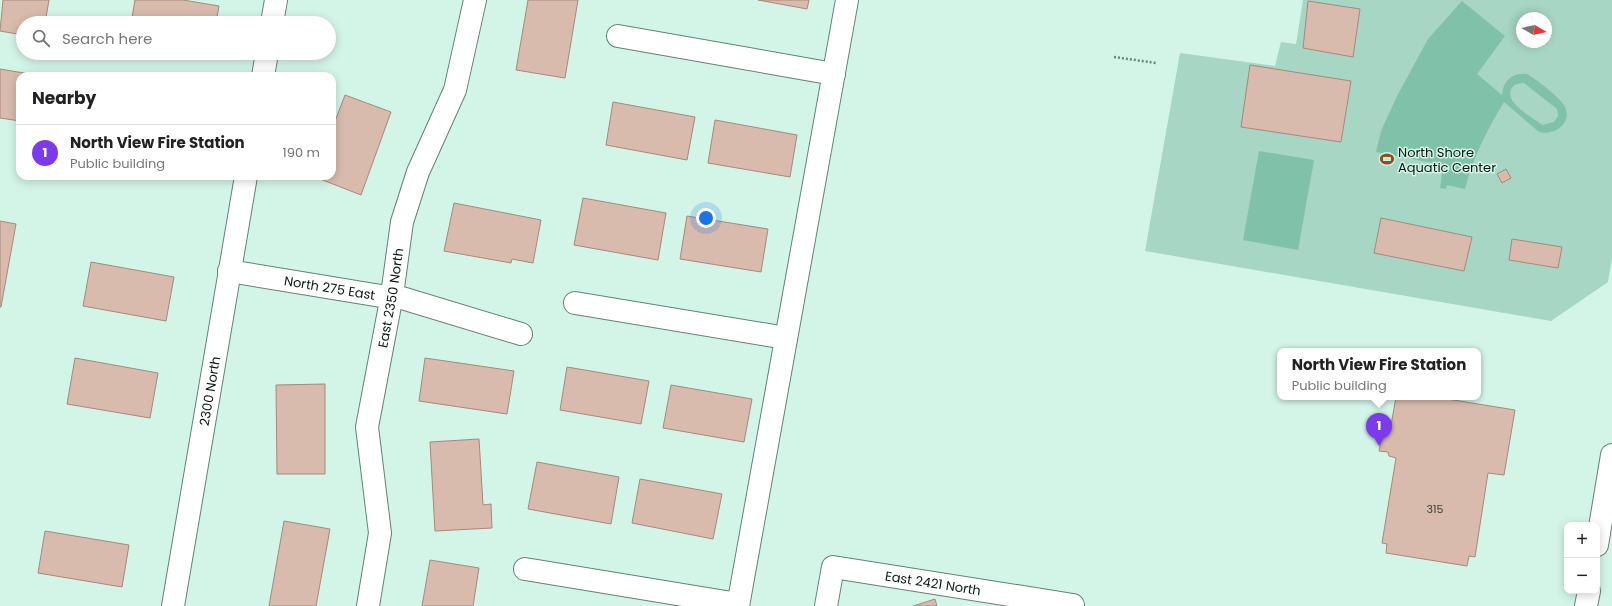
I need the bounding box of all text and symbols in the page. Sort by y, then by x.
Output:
north arrow [1516,12,1552,48]
search box [16,16,336,60]
icon: search [30,27,52,49]
text: Search here [62,28,152,49]
text: Nearby [32,86,96,110]
text: North View Fire Station [70,132,245,153]
text: 1 [43,143,47,162]
text: 190 m [283,143,320,162]
place label: North Shore Aquatic Center [1398,143,1496,177]
sports icon: North Shore Aquatic Center [1379,151,1395,167]
text: Public building [70,154,165,173]
your location [696,208,716,228]
street label: East 2350 North [373,247,408,349]
street label: North 275 East [283,271,377,304]
popup [1277,348,1481,400]
text: North View Fire Station [1292,354,1466,375]
street label: 2300 North [194,355,225,427]
text: Public building [1292,376,1387,395]
pin: 1 [1366,413,1392,446]
house number: 315 [1427,501,1444,517]
map controls [1564,522,1600,594]
button: + [1564,522,1600,558]
button: − [1564,558,1600,594]
street label: East 2421 North [884,566,982,600]

